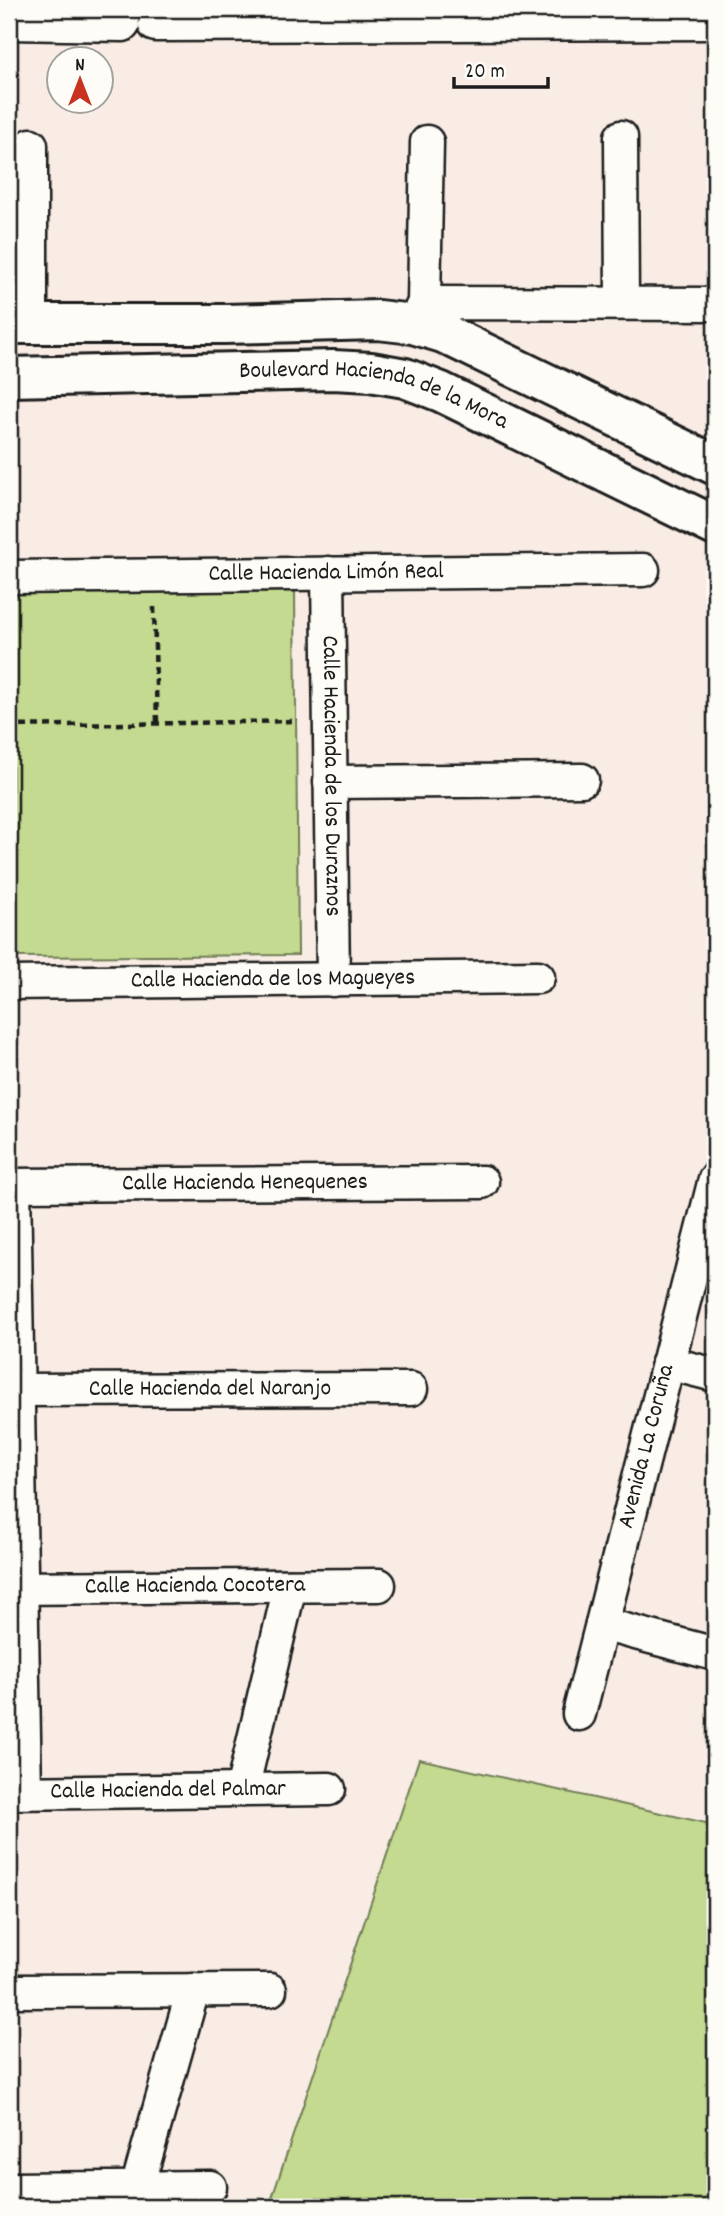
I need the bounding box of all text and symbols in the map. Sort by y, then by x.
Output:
north arrow [46,46,116,116]
scale bar [454,46,549,90]
text: N [75,53,85,80]
text: 20 m [465,58,505,88]
street label: Boulevard Hacienda de la Mora [239,353,514,439]
street label: Calle Hacienda Limón Real [208,555,444,592]
street label: Calle Hacienda de los Duraznos [312,635,349,917]
street label: Calle Hacienda de los Magueyes [131,961,415,999]
street label: Calle Hacienda Henequenes [122,1166,368,1201]
street label: Avenida La Coruña [610,1360,684,1532]
street label: Calle Hacienda del Naranjo [89,1372,331,1407]
street label: Calle Hacienda Cocotera [85,1569,306,1604]
street label: Calle Hacienda del Palmar [50,1773,286,1809]

